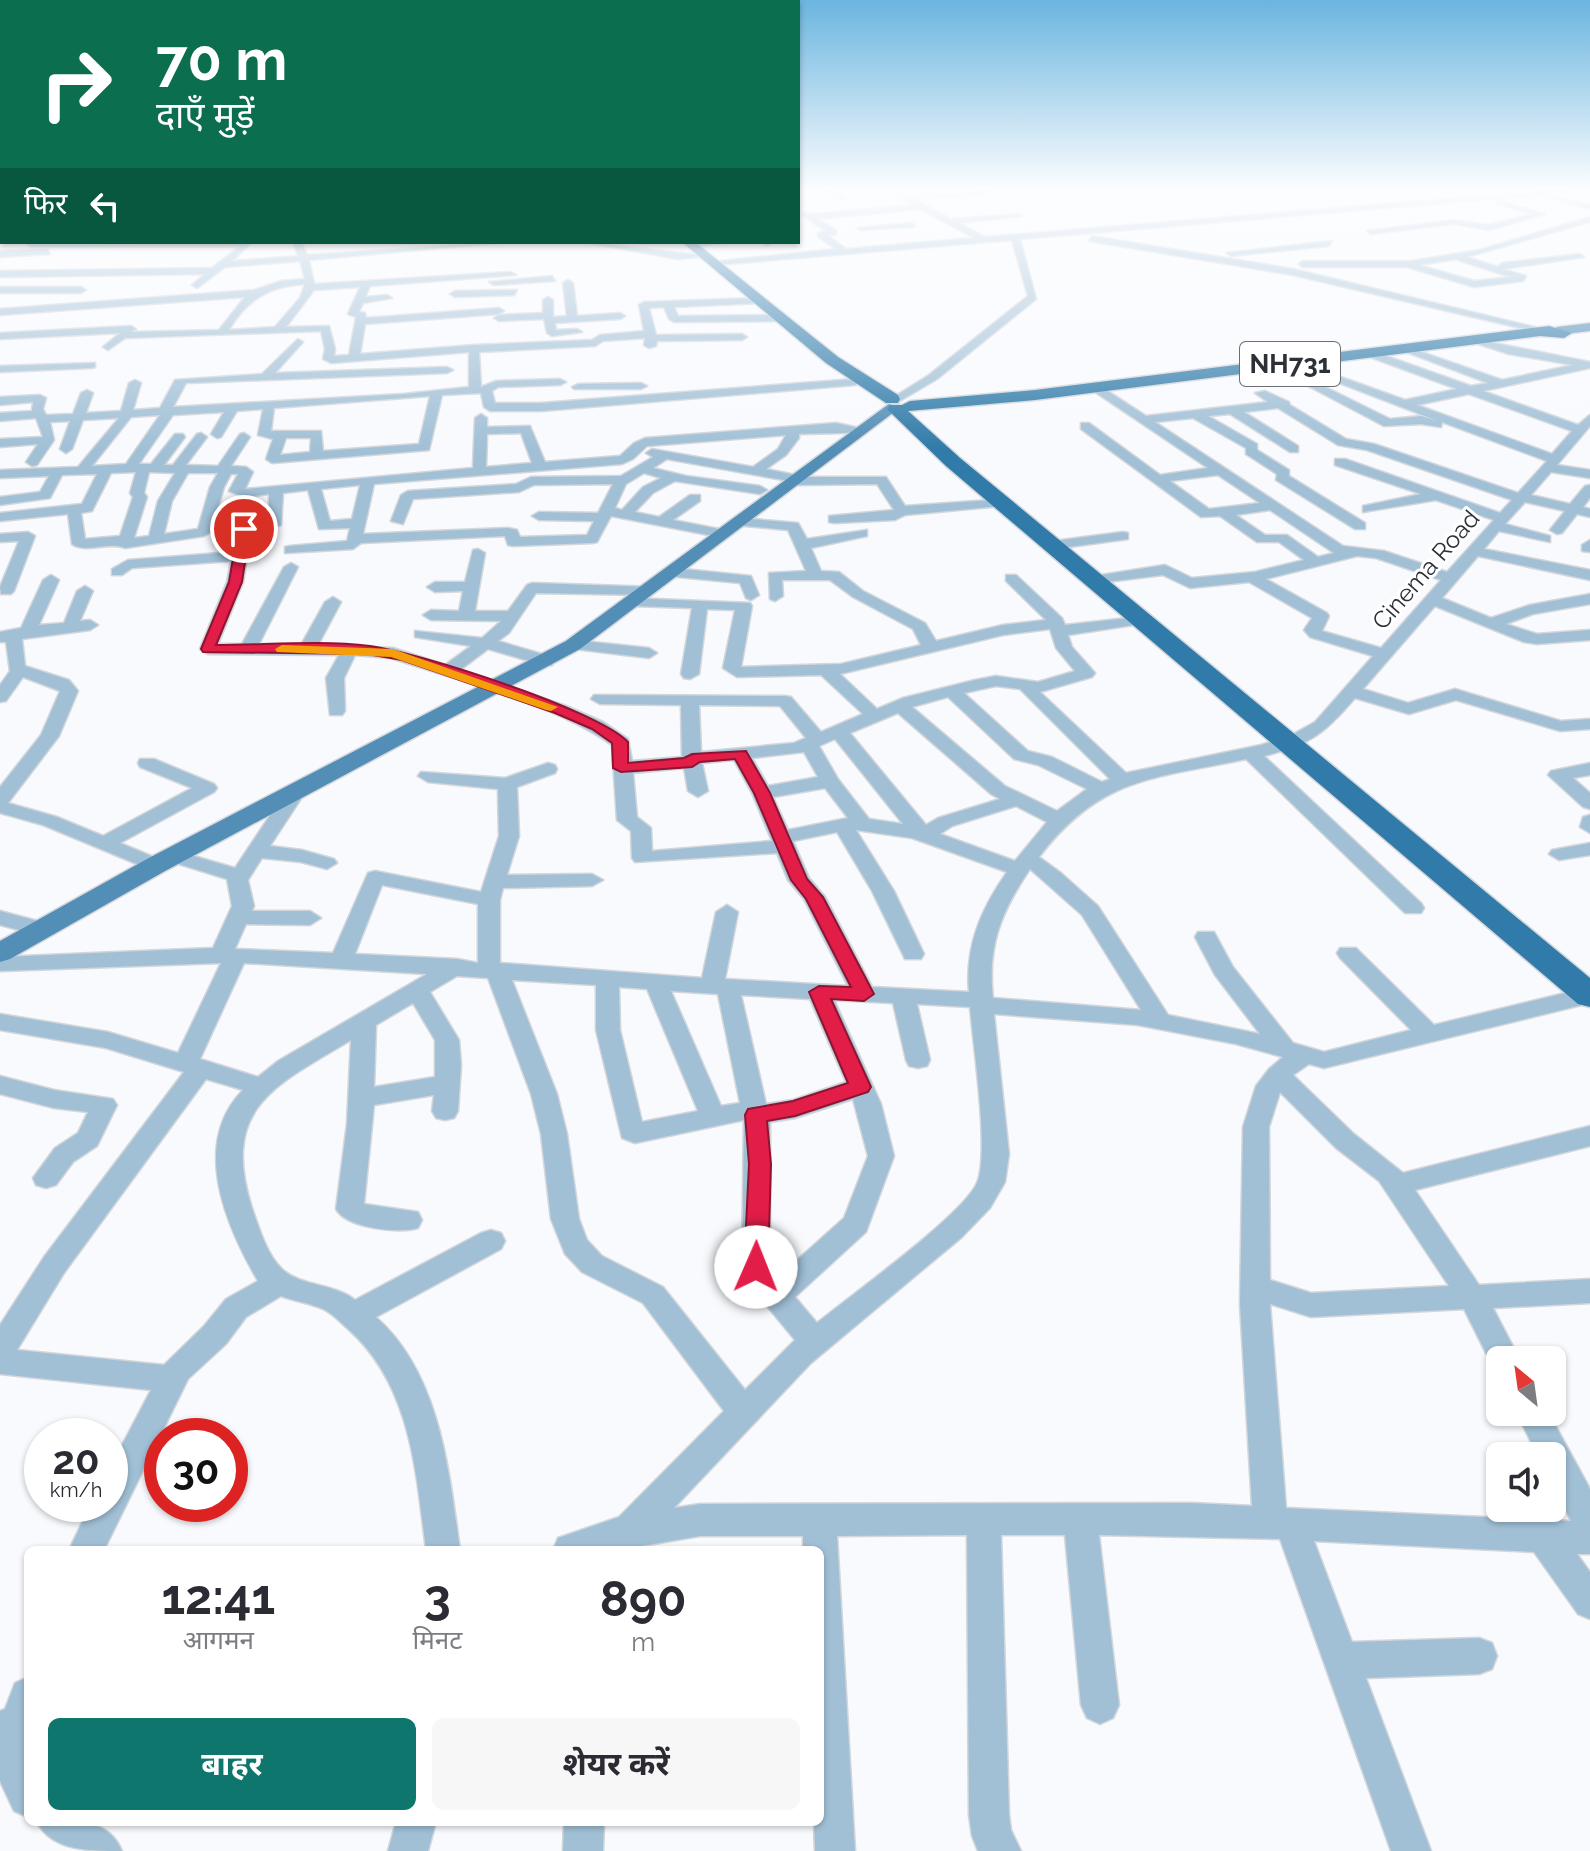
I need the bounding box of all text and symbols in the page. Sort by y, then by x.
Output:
text: 70 m [156,27,287,93]
icon: right [24,32,128,136]
text: दाएँ मुड़ें [156,94,254,136]
icon: left [83,184,127,228]
text: फिर [24,186,67,221]
road number: NH731 [1240,342,1340,386]
pin [210,495,278,563]
street label: Cinema Road [1366,504,1485,635]
icon: arrive [222,507,266,551]
position arrow [714,1225,798,1309]
north arrow [1486,1346,1566,1426]
map controls [1486,1346,1566,1522]
speed limit sign: 30 [144,1418,248,1522]
text: 20 [52,1436,100,1483]
button: sound [1486,1442,1566,1522]
text: km/h [50,1478,102,1502]
text: 12:41 [161,1569,275,1625]
text: 3 [424,1569,451,1625]
text: 890 [600,1571,687,1627]
text: आगमन [183,1625,254,1655]
text: मिनट [413,1625,462,1655]
text: m [631,1627,655,1657]
button: बाहर [48,1718,416,1810]
button: शेयर करें [432,1718,800,1810]

